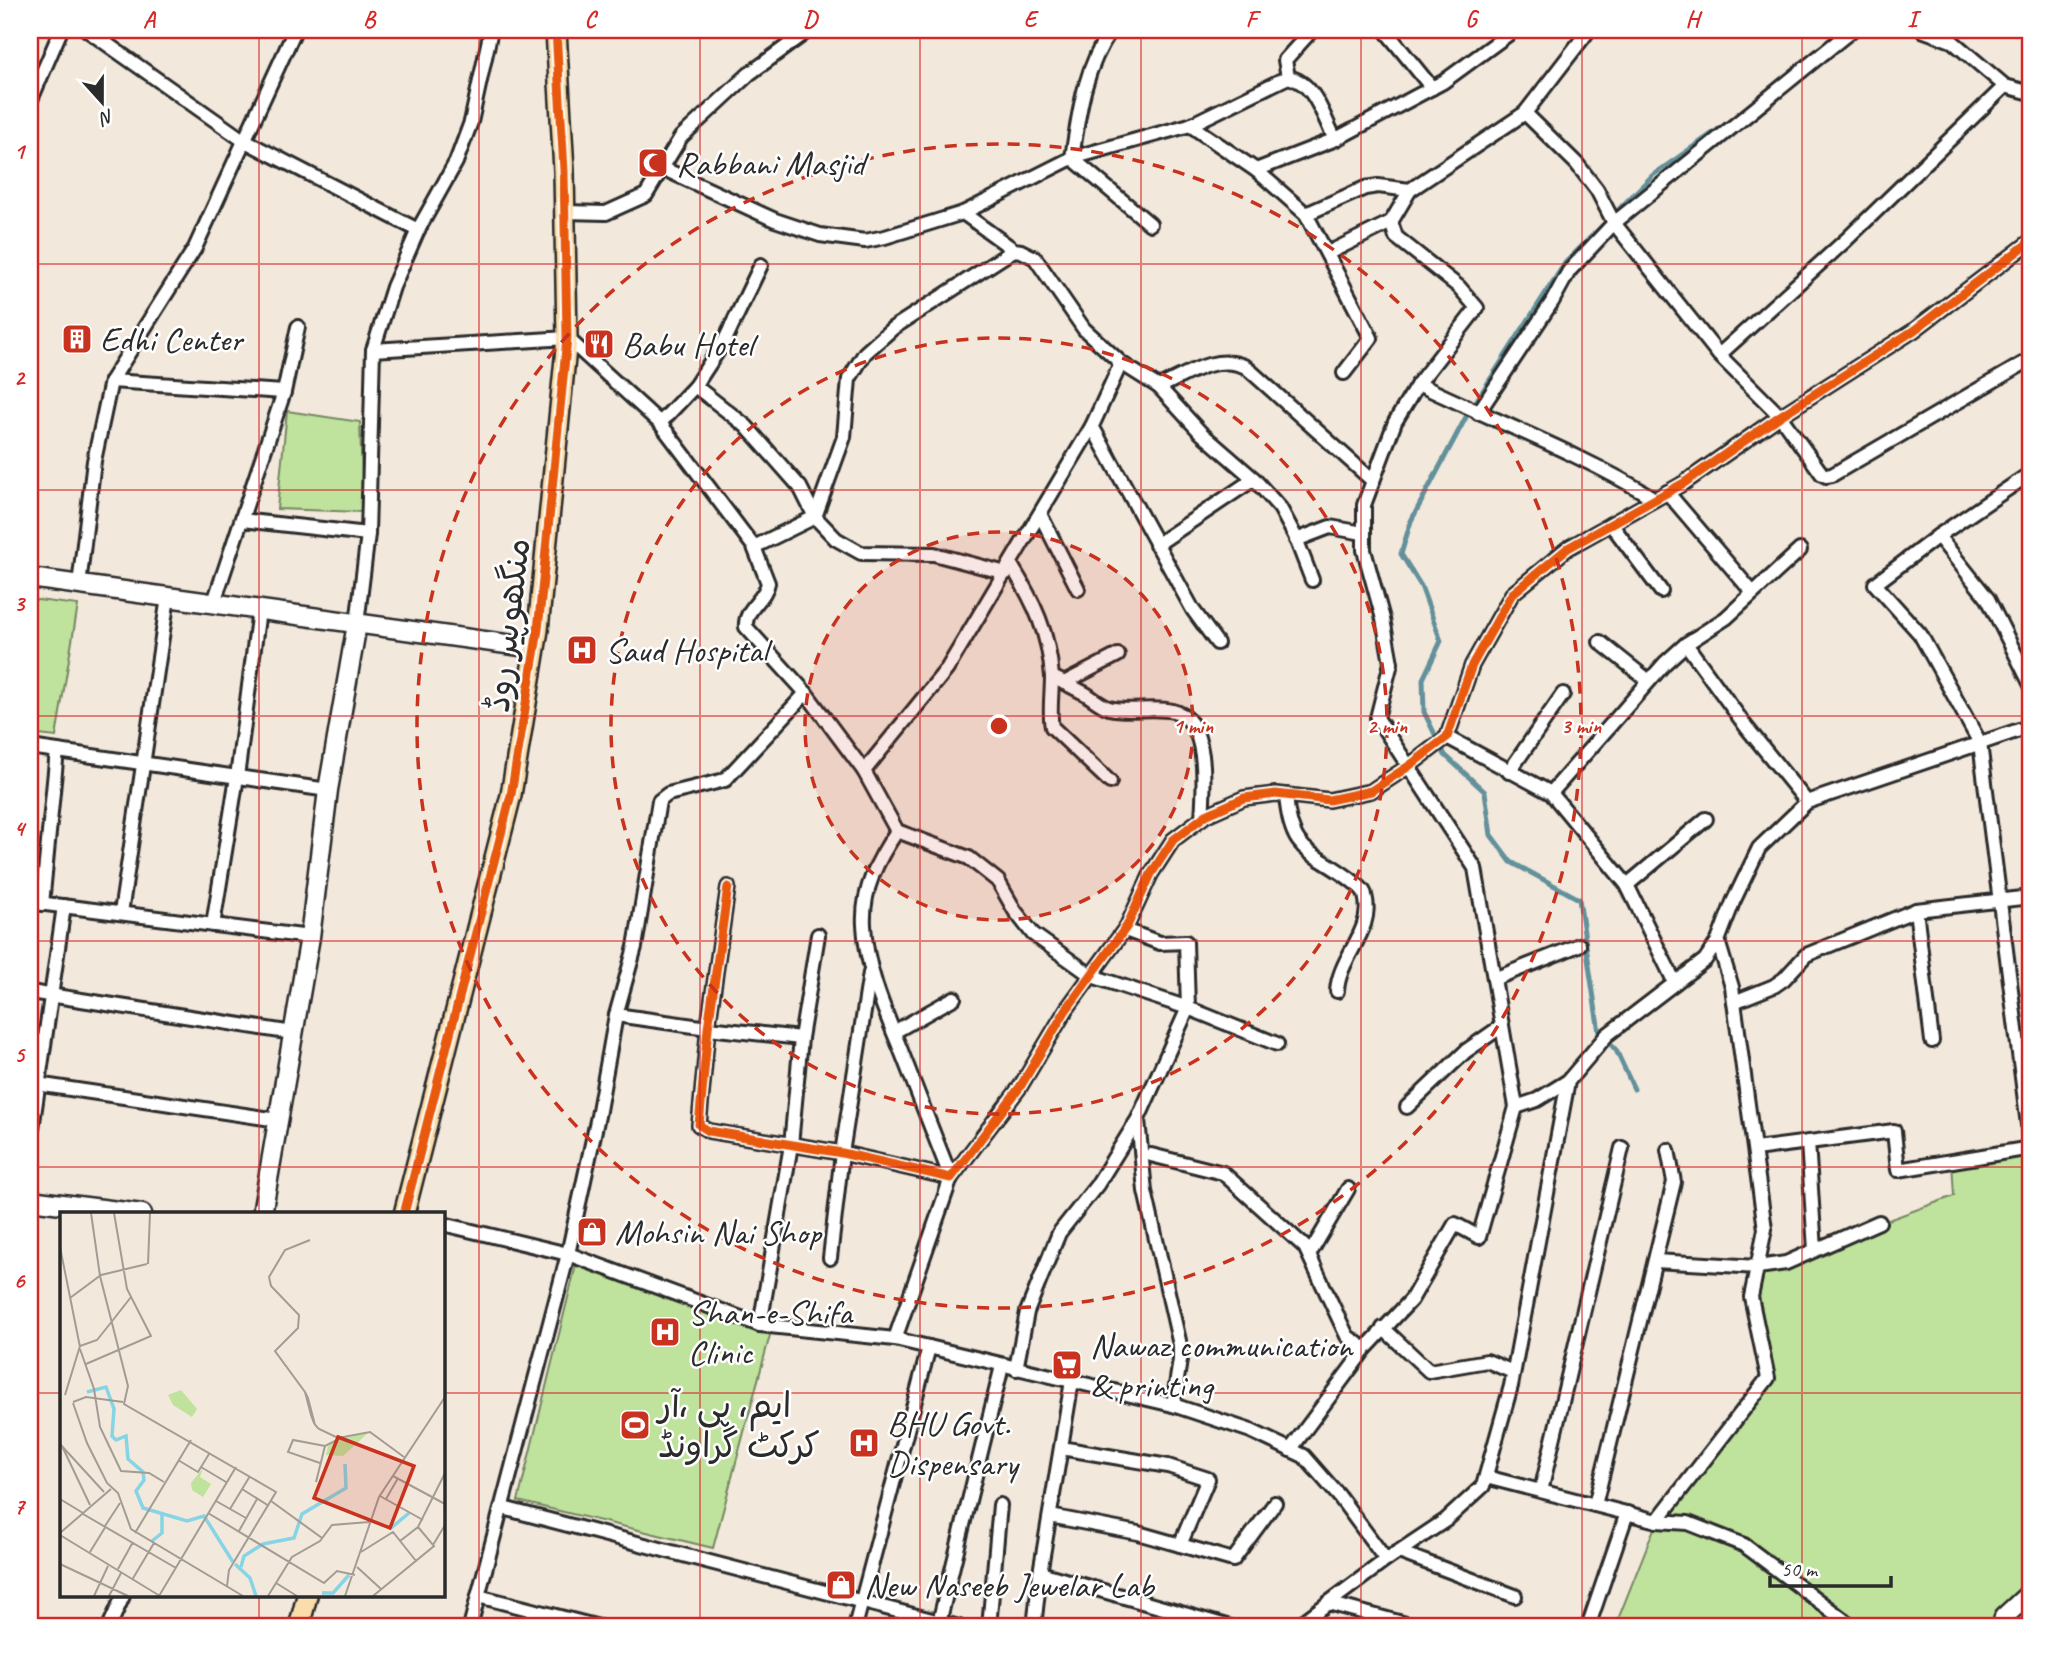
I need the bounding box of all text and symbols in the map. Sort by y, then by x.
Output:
text: A [143,5,157,34]
text: B [363,5,377,34]
text: C [585,5,599,34]
text: D [803,5,819,34]
text: E [1024,5,1040,34]
text: F [1246,5,1262,34]
text: G [1465,5,1480,34]
text: H [1685,5,1703,34]
text: I [1907,5,1922,34]
north arrow [66,66,136,136]
text: N [95,104,118,131]
text: 1 [14,137,27,166]
place label: Rabbani Masjid [676,141,870,186]
mosque icon: Rabbani Masjid [636,146,670,180]
place label: Edhi Center [100,317,245,362]
building icon: Edhi Center [60,322,94,356]
place label: Babu Hotel [622,322,759,367]
restaurant icon: Babu Hotel [582,327,616,361]
text: 2 [14,363,27,392]
street label: منگھوپیر روڈ [474,535,541,715]
text: 3 [14,589,27,618]
place label: Saud Hospital [605,628,774,673]
hospital icon: Saud Hospital [565,633,599,667]
text: 1 min [1173,713,1213,739]
text: 2 min [1367,713,1407,739]
text: 3 min [1561,713,1601,739]
centre of rings [987,714,1011,738]
text: 4 [14,814,27,843]
text: 5 [14,1040,26,1069]
place label: Mohsin Nai Shop [615,1210,822,1255]
inset map [60,1212,444,1598]
shop icon: Mohsin Nai Shop [575,1215,609,1249]
text: 6 [14,1266,27,1295]
place label: Shan-e-Shifa Clinic [688,1290,854,1375]
hospital icon: Shan-e-Shifa Clinic [648,1315,682,1349]
place label: Nawaz communication & printing [1090,1323,1354,1408]
supermarket icon: Nawaz communication & printing [1050,1348,1084,1382]
place label: ایم، پی ،آر کرکٹ گراونڈ [655,1383,820,1468]
place label: BHU Govt. Dispensary [887,1401,1020,1486]
sports icon: ایم، پی ،آر کرکٹ گراونڈ [618,1408,652,1442]
hospital icon: BHU Govt. Dispensary [847,1426,881,1460]
text: 7 [14,1492,27,1521]
scale bar [1770,1545,1891,1589]
text: 50 m [1781,1556,1819,1582]
place label: New Naseeb Jewelar Lab [864,1563,1155,1608]
shop icon: New Naseeb Jewelar Lab [824,1568,858,1602]

